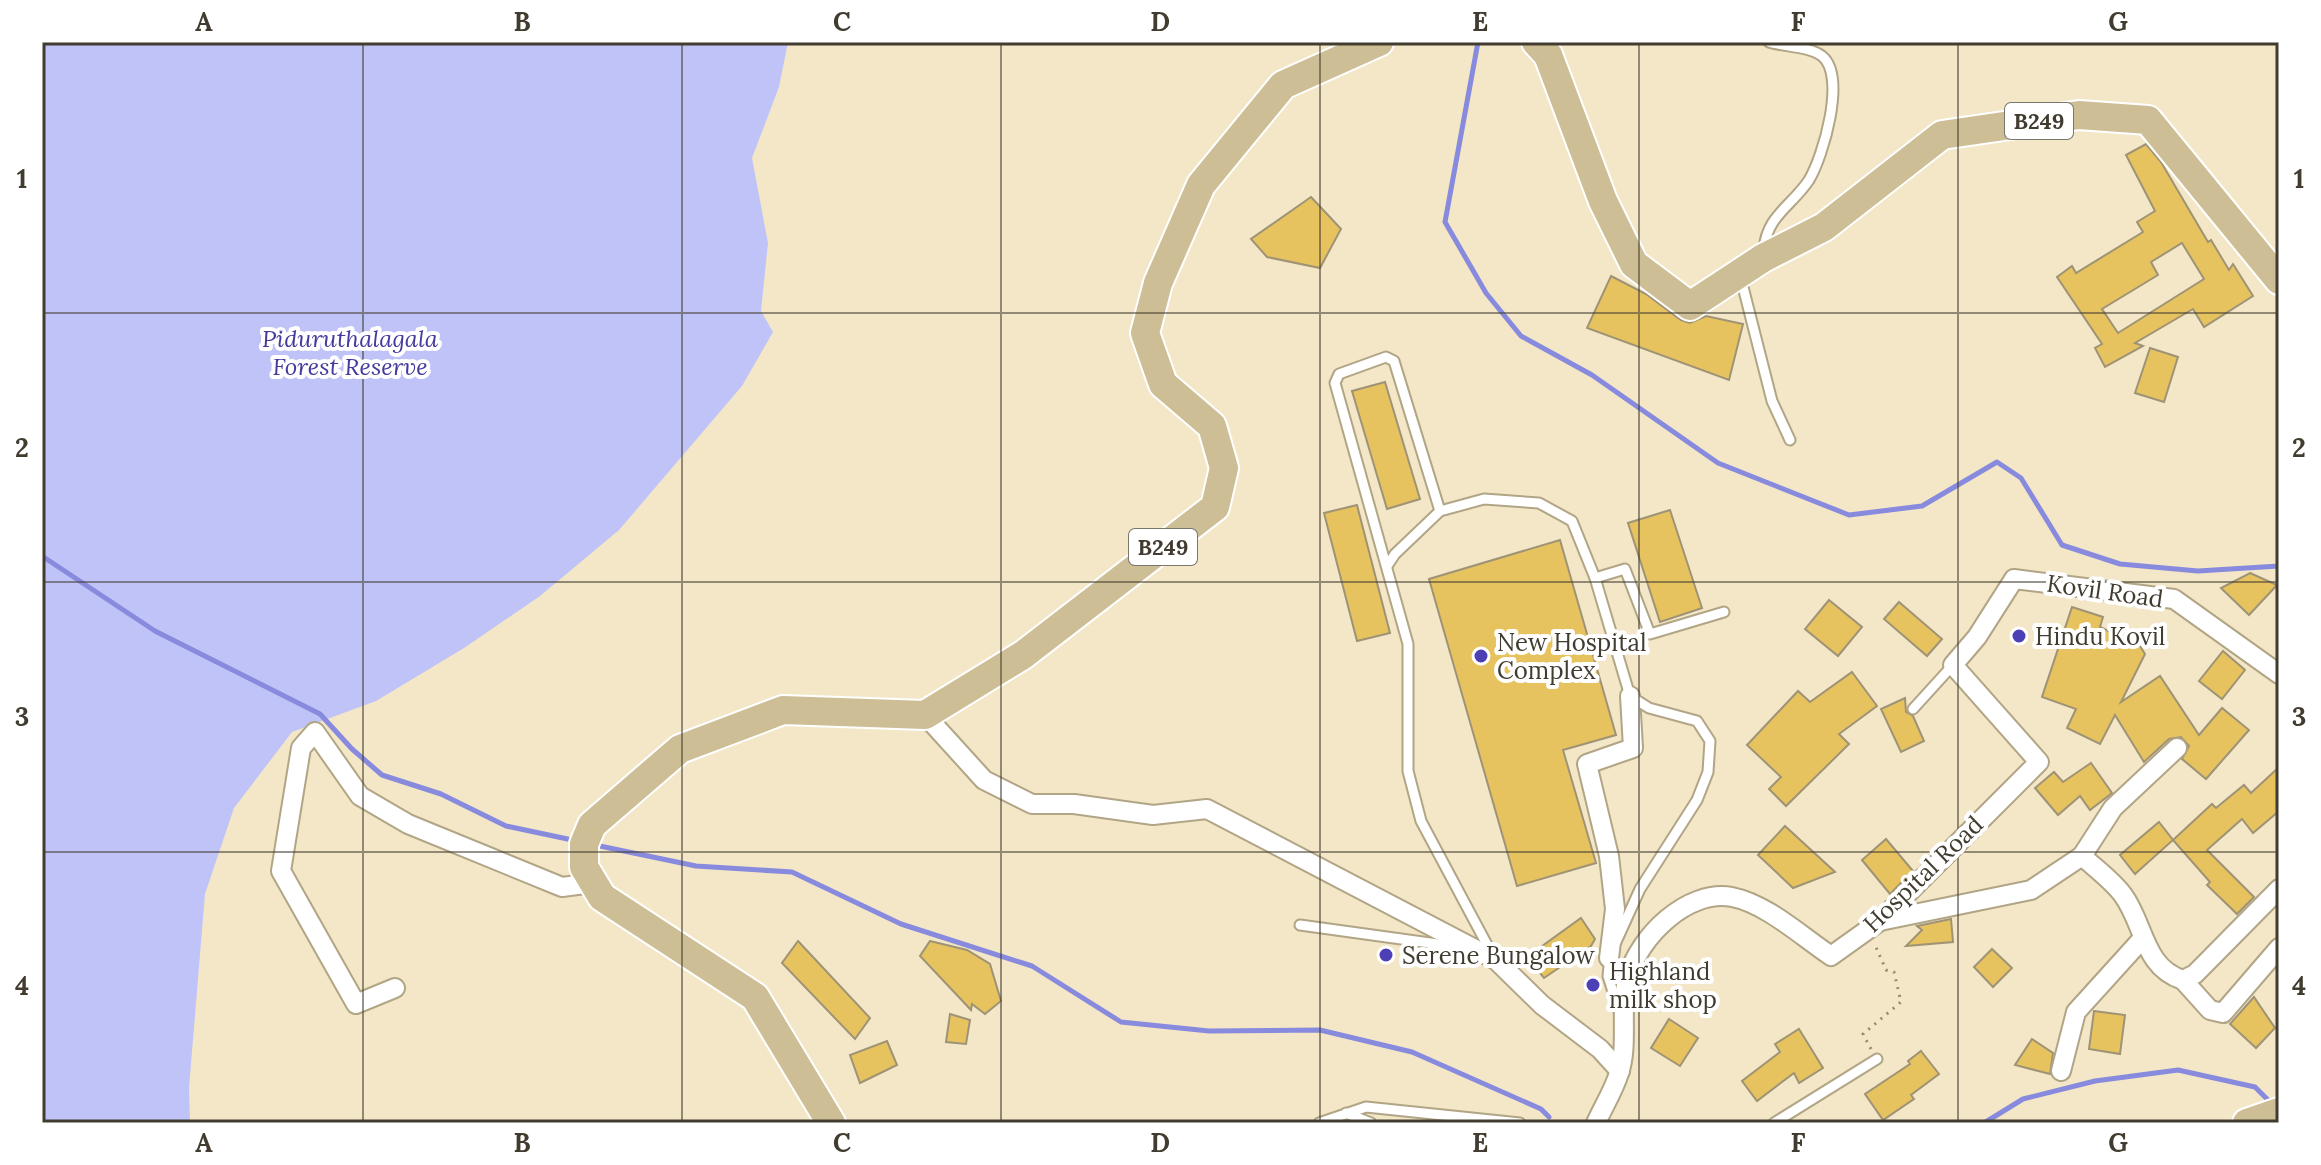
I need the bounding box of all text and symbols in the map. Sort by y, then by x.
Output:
text: A [195,5,213,38]
text: B [513,5,531,38]
text: C [833,5,851,38]
text: D [1150,5,1170,38]
text: E [1472,5,1488,38]
text: F [1791,5,1806,38]
text: G [2108,5,2128,38]
road number: B249 [2005,103,2073,139]
text: 1 [17,162,27,195]
text: 1 [2294,162,2304,195]
park label: Piduruthalagala Forest Reserve [262,323,439,382]
text: 2 [15,431,29,464]
text: 2 [2292,431,2306,464]
road number: B249 [1129,529,1197,565]
street label: Kovil Road [2045,567,2165,615]
place label: Hindu Kovil [2035,621,2165,652]
place label: New Hospital Complex [1497,627,1647,686]
marker: Hindu Kovil [2010,627,2028,645]
marker: New Hospital Complex [1472,647,1490,665]
text: 3 [15,700,29,733]
text: 3 [2292,700,2306,733]
street label: Hospital Road [1856,809,1990,939]
place label: Serene Bungalow [1402,940,1595,971]
marker: Serene Bungalow [1377,946,1395,964]
place label: Highland milk shop [1609,956,1717,1015]
text: 4 [15,969,29,1002]
text: 4 [2292,969,2306,1002]
marker: Highland milk shop [1584,976,1602,994]
text: A [195,1126,213,1159]
text: B [513,1126,531,1159]
text: C [833,1126,851,1159]
text: D [1150,1126,1170,1159]
text: E [1472,1126,1488,1159]
text: F [1791,1126,1806,1159]
text: G [2108,1126,2128,1159]

